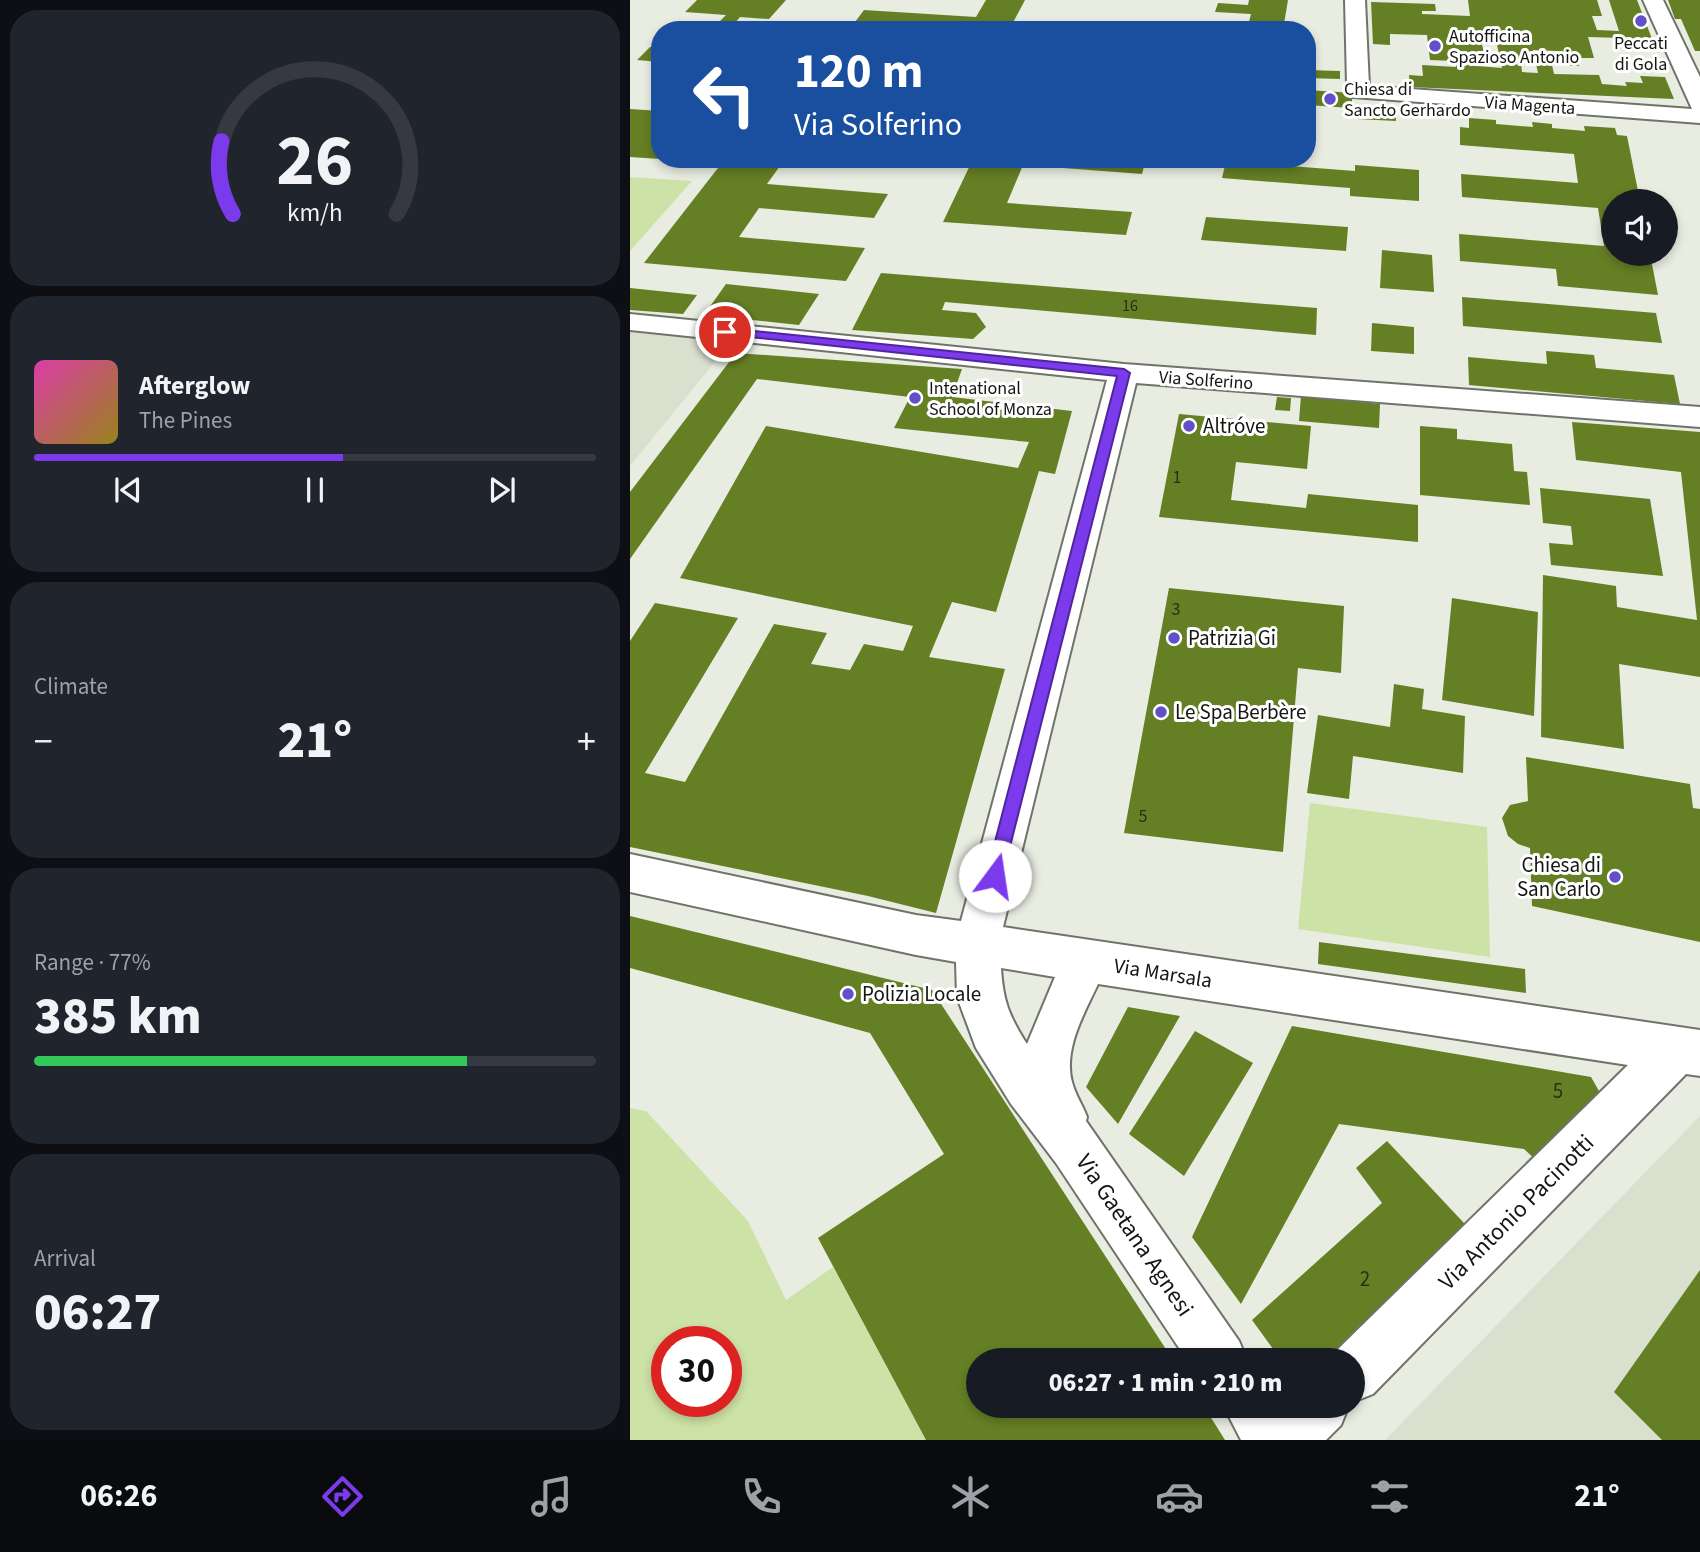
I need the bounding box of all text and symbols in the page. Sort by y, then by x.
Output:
marker: Peccati di Gola [1633,13,1649,29]
place label: Autofficina Spazioso Antonio [1449,24,1579,70]
place label: Peccati di Gola [1614,31,1668,77]
text: 120 m [794,37,923,107]
marker: Autofficina Spazioso Antonio [1427,38,1443,54]
icon: left [679,49,770,140]
place label: Chiesa di Sancto Gerhardo [1344,77,1471,123]
street label: Via Magenta [1484,90,1576,121]
marker: Chiesa di Sancto Gerhardo [1322,91,1338,107]
text: Via Solferino [794,102,962,148]
text: 26 [277,109,353,213]
map controls [1601,189,1678,266]
button: sound [1601,189,1678,266]
text: km/h [287,195,343,231]
house number: 16 [1122,295,1138,317]
pin [695,302,755,362]
icon: arrive [706,313,744,351]
street label: Via Solferino [1158,365,1254,396]
text: Afterglow [139,367,250,404]
place label: Intenational School of Monza [929,376,1052,422]
marker: Intenational School of Monza [907,390,923,406]
text: The Pines [139,404,232,437]
place label: Altróve [1203,411,1265,441]
marker: Altróve [1181,418,1197,434]
house number: 1 [1173,465,1181,490]
icon: previous [109,471,147,509]
icon: pause [296,471,334,509]
icon: next [483,471,521,509]
house number: 3 [1172,597,1181,622]
place label: Patrizia Gi [1188,623,1276,653]
marker: Patrizia Gi [1166,630,1182,646]
text: Climate [34,670,108,703]
place label: Le Spa Berbère [1175,697,1307,727]
text: 21° [278,704,352,778]
marker: Le Spa Berbère [1153,704,1169,720]
text: − [34,715,53,769]
text: + [577,715,596,769]
house number: 5 [1139,804,1148,829]
position arrow [958,839,1032,913]
place label: Chiesa di San Carlo [1517,850,1601,904]
marker: Chiesa di San Carlo [1607,869,1623,885]
text: Range · 77% [34,946,151,979]
street label: Via Marsala [1112,950,1214,996]
place label: Polizia Locale [862,979,981,1009]
text: 385 km [34,980,202,1054]
marker: Polizia Locale [840,986,856,1002]
house number: 5 [1553,1076,1563,1106]
street label: Via Antonio Pacinotti [1431,1127,1602,1298]
street label: Via Gaetana Agnesi [1067,1147,1202,1324]
text: Arrival [34,1242,96,1275]
house number: 2 [1360,1264,1370,1294]
text: 06:27 [34,1276,161,1350]
speed limit sign: 30 [651,1326,742,1417]
text: 06:27 · 1 min · 210 m [1049,1364,1282,1401]
icon: directions [318,1472,367,1521]
icon: music [527,1472,576,1521]
icon: phone [737,1472,786,1521]
icon: climate [946,1472,995,1521]
icon: car [1155,1472,1204,1521]
icon: filters [1365,1472,1414,1521]
text: 06:26 [80,1473,157,1519]
text: 21° [1574,1473,1620,1519]

